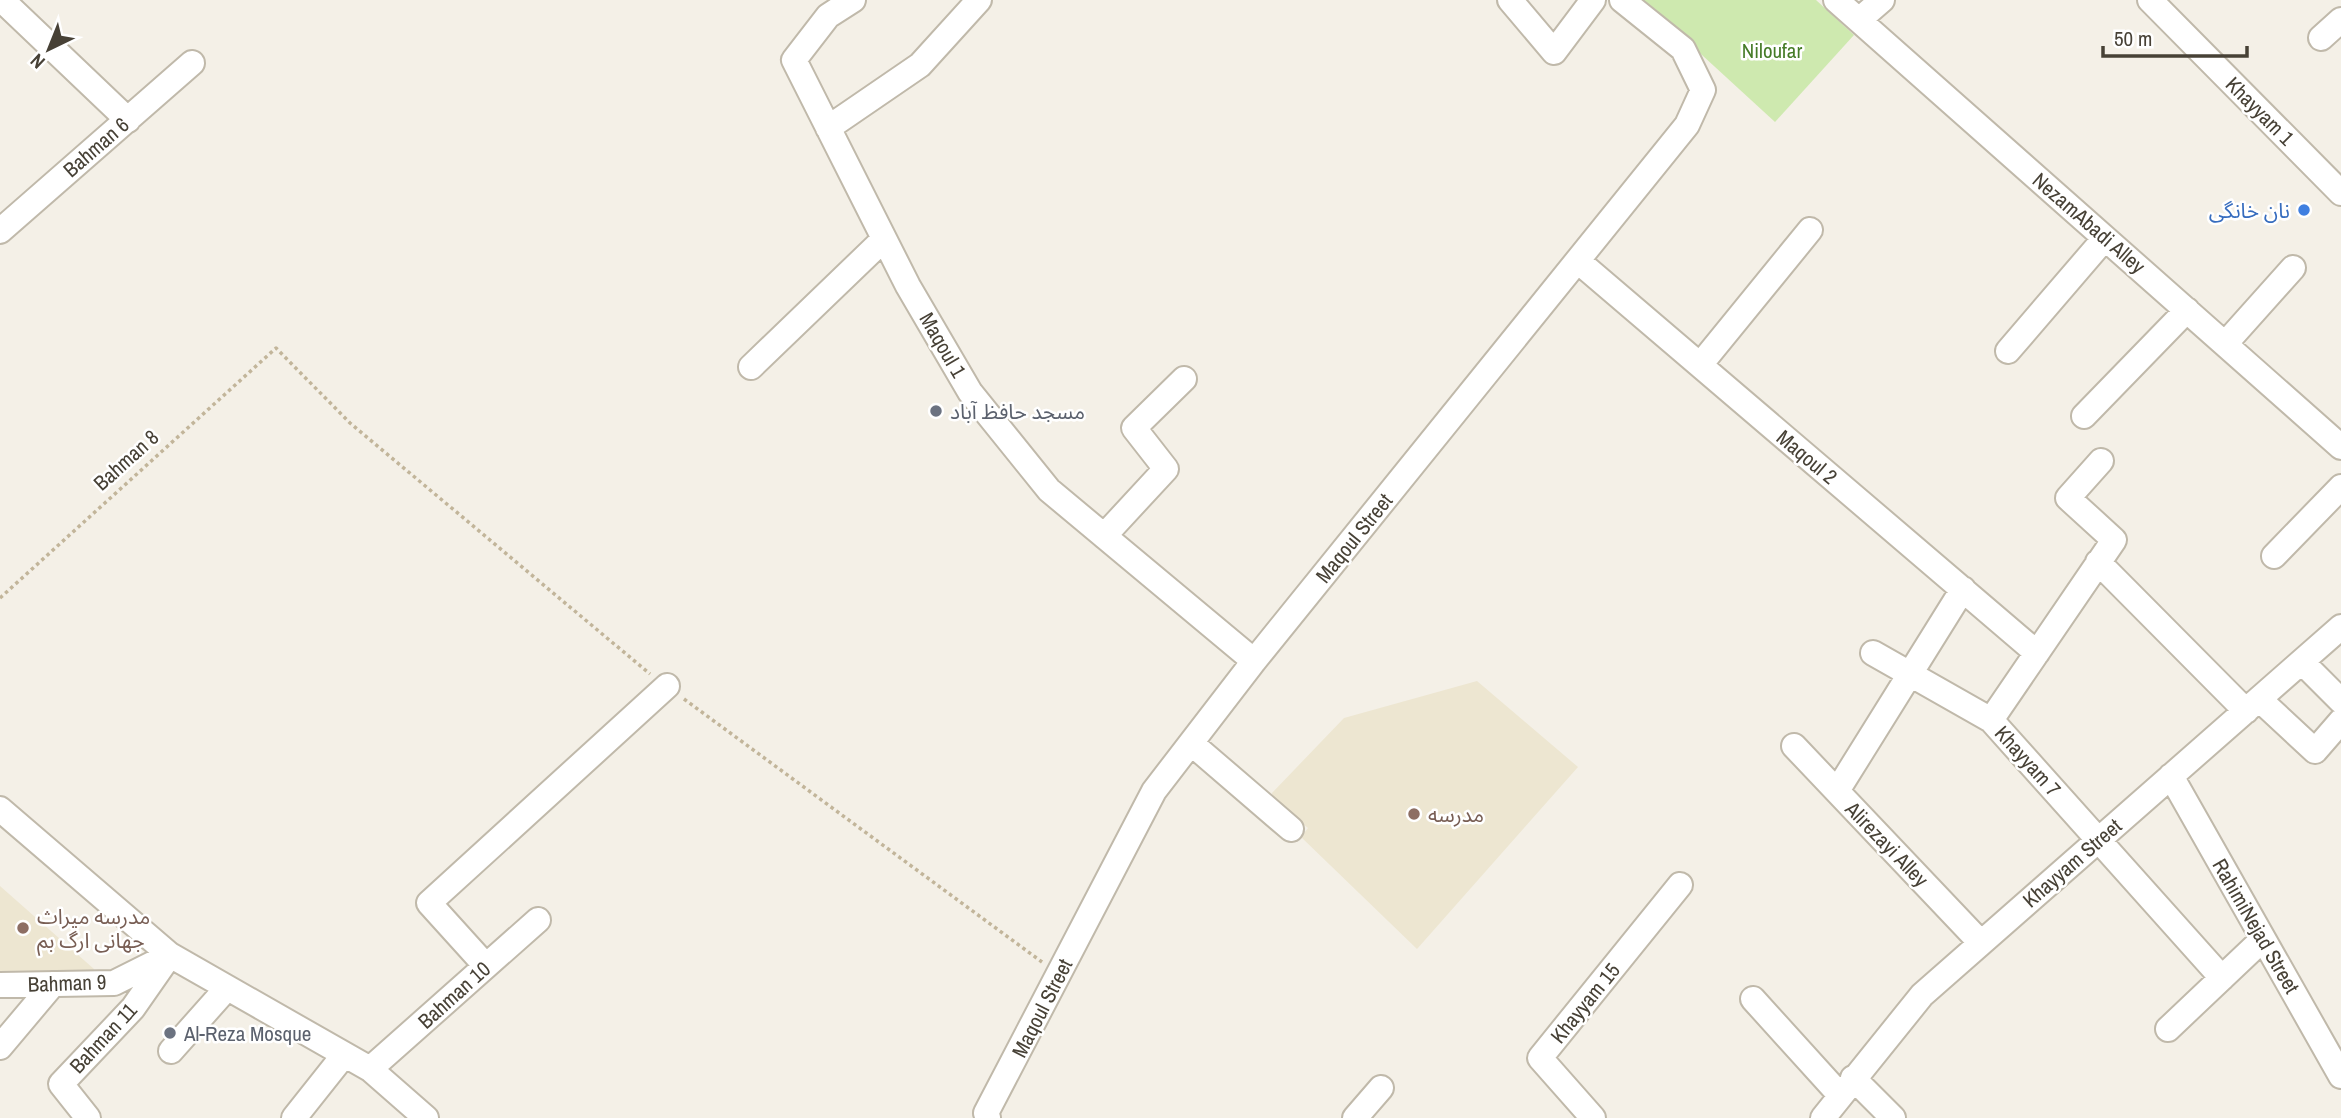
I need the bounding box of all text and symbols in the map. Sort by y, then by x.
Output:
north arrow [14,14,84,84]
scale bar [2103,14,2246,58]
text: 50 m [2114,24,2152,53]
park label: Niloufar [1742,36,1802,65]
text: N [24,48,50,75]
street label: Khayyam 1 [2219,70,2301,152]
street label: Bahman 6 [57,110,135,184]
street label: NezamAbadi Alley [2026,166,2152,280]
place label: نان خانگی [2209,196,2290,225]
marker: نان خانگی [2296,202,2312,218]
street label: Maqoul 1 [913,307,973,383]
place label: مسجد حافظ آباد [950,397,1085,426]
marker: مسجد حافظ آباد [928,403,944,419]
street label: Bahman 8 [87,423,165,497]
street label: Maqoul 2 [1771,423,1843,491]
street label: Maqoul Street [1309,487,1399,589]
street label: Khayyam 7 [1988,719,2068,803]
street label: Alirezayi Alley [1838,794,1935,893]
place label: مدرسه [1428,800,1484,829]
marker: مدرسه [1406,806,1422,822]
street label: Khayyam Street [2016,812,2128,914]
street label: RahimiNejad Street [2206,853,2306,999]
place label: مدرسه میراث جهانی ارگ بم [37,902,150,956]
marker: مدرسه میراث جهانی ارگ بم [15,920,31,936]
street label: Maqoul Street [1005,953,1079,1062]
street label: Bahman 10 [412,955,496,1035]
street label: Khayyam 15 [1544,957,1626,1049]
street label: Bahman 9 [27,967,107,999]
street label: Bahman 11 [63,996,143,1080]
place label: Al-Reza Mosque [183,1019,311,1048]
marker: Al-Reza Mosque [162,1025,178,1041]

